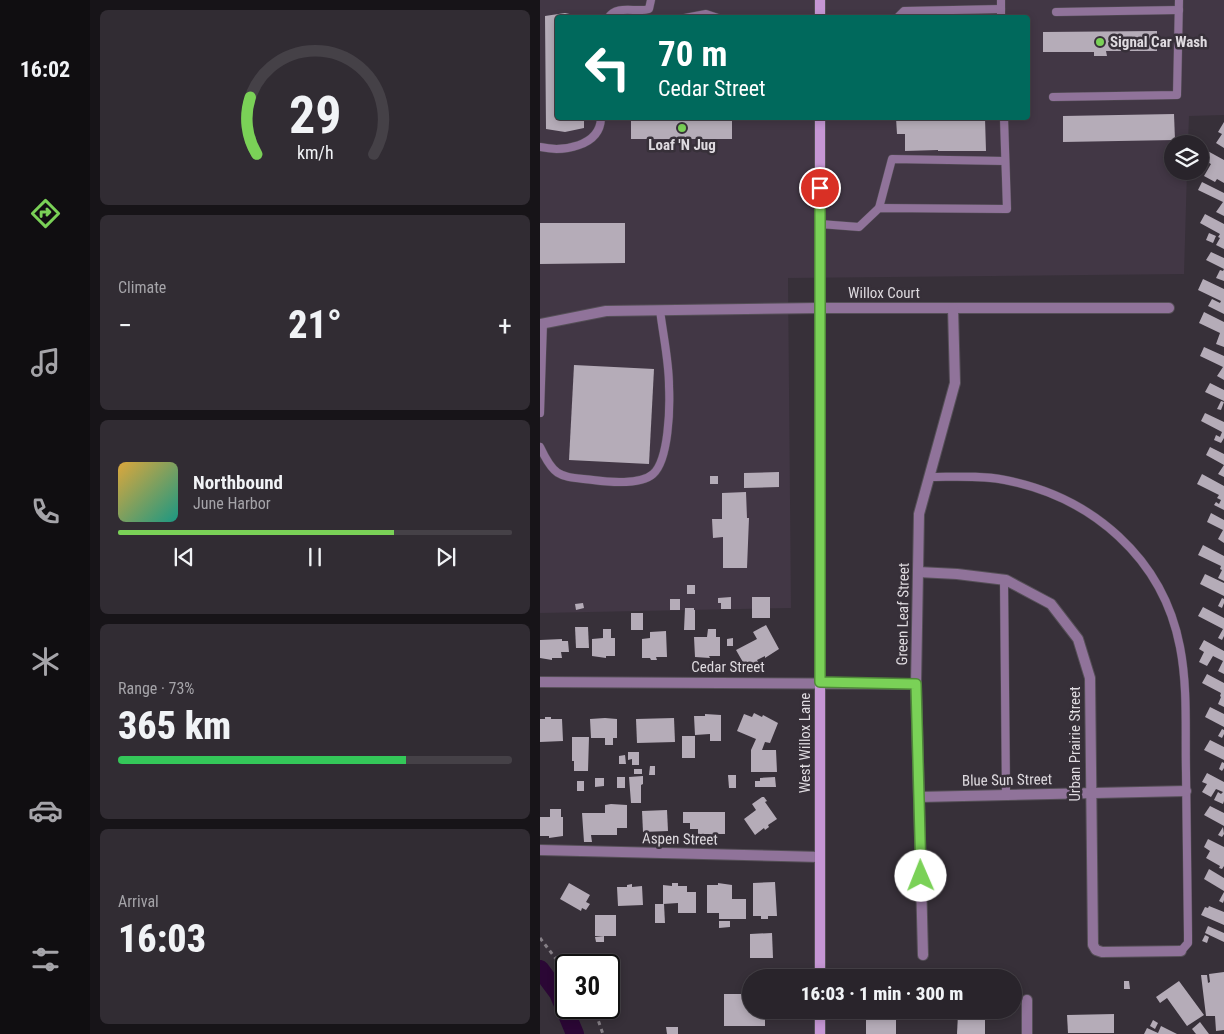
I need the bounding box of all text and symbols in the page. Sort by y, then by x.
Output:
place label: Signal Car Wash [1110,33,1207,51]
text: 70 m [658,34,727,75]
icon: left [575,35,640,100]
marker: Signal Car Wash [1094,36,1106,48]
text: 16:02 [20,57,70,82]
text: Cedar Street [658,76,766,101]
text: 29 [289,85,341,146]
marker: Loaf 'N Jug [676,122,688,134]
map controls [1164,135,1209,180]
button: layers [1164,135,1209,180]
place label: Loaf 'N Jug [648,136,716,154]
text: km/h [297,142,333,163]
pin [799,167,841,209]
icon: arrive [806,174,834,202]
icon: directions [28,196,63,231]
text: Climate [118,278,166,297]
street label: Willox Court [848,284,920,302]
text: 21° [288,303,342,347]
text: − [118,309,132,342]
text: + [498,309,512,342]
icon: music [28,345,63,380]
text: Northbound [193,471,283,494]
icon: phone [28,494,63,529]
text: June Harbor [193,494,271,513]
icon: previous [170,543,198,571]
icon: pause [301,543,329,571]
icon: next [432,543,460,571]
street label: Green Leaf Street [893,562,913,666]
icon: climate [28,644,63,679]
street label: Cedar Street [691,658,765,676]
text: Range · 73% [118,679,194,698]
street label: Urban Prairie Street [1066,686,1084,802]
street label: West Willox Lane [796,693,814,793]
text: 365 km [118,704,231,748]
street label: Blue Sun Street [962,770,1052,790]
icon: car [28,793,63,828]
street label: Aspen Street [642,829,718,849]
position arrow [894,849,946,901]
text: Arrival [118,892,159,911]
text: 16:03 [118,917,206,961]
icon: filters [28,942,63,977]
speed limit sign: 30 [555,954,620,1019]
text: 16:03 · 1 min · 300 m [801,982,963,1005]

